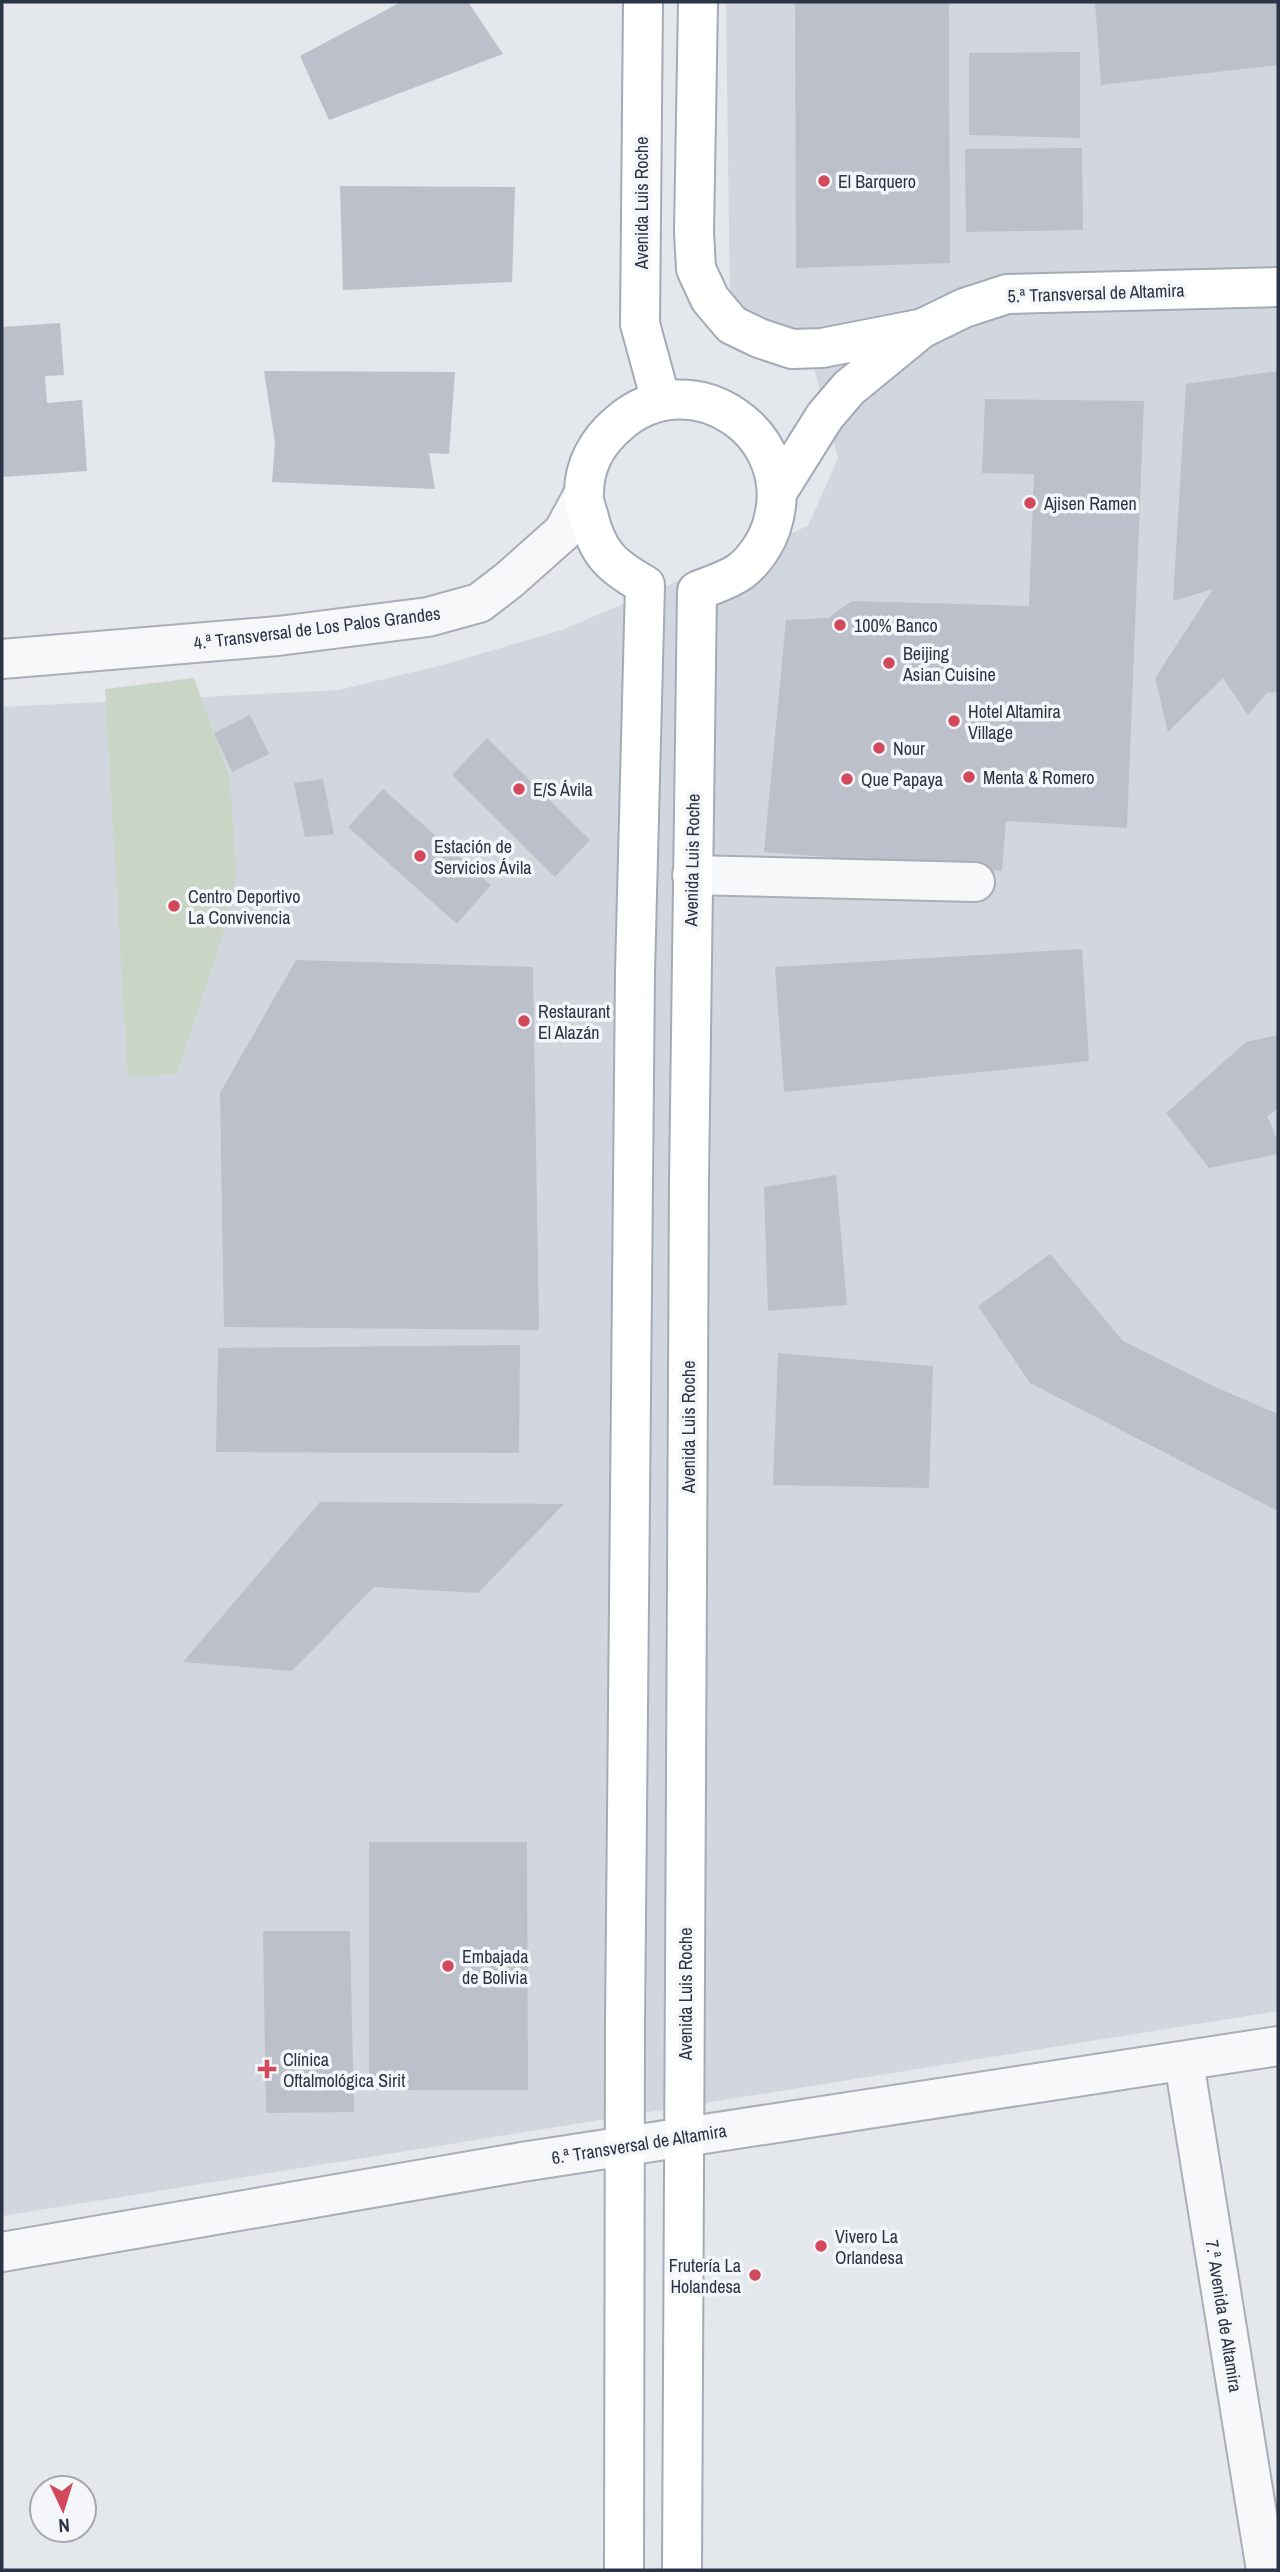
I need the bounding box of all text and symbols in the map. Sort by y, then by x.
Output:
street label: Avenida Luis Roche [629,137,654,270]
place label: El Barquero [838,169,916,194]
marker: El Barquero [816,173,832,189]
street label: 5.ª Transversal de Altamira [1007,277,1185,309]
place label: Ajisen Ramen [1043,491,1137,516]
marker: Ajisen Ramen [1022,495,1038,511]
street label: 4.ª Transversal de Los Palos Grandes [192,600,442,656]
place label: 100% Banco [854,613,938,638]
marker: 100% Banco [832,617,848,633]
place label: Beijing Asian Cuisine [902,641,996,687]
marker: Beijing Asian Cuisine [881,655,897,671]
place label: Hotel Altamira Village [968,699,1061,745]
marker: Hotel Altamira Village [946,713,962,729]
place label: Nour [893,736,925,761]
marker: Nour [871,740,887,756]
place label: Menta & Romero [983,765,1095,790]
place label: Que Papaya [861,767,943,792]
marker: Menta & Romero [961,769,977,785]
marker: Que Papaya [839,771,855,787]
place label: E/S Ávila [533,777,593,802]
marker: E/S Ávila [511,781,527,797]
street label: Avenida Luis Roche [678,793,706,928]
place label: Estación de Servicios Ávila [434,834,531,880]
marker: Estación de Servicios Ávila [412,848,428,864]
place label: Centro Deportivo La Convivencia [188,884,300,930]
marker: Centro Deportivo La Convivencia [166,898,182,914]
place label: Restaurant El Alazán [538,999,610,1045]
marker: Restaurant El Alazán [516,1013,532,1029]
street label: Avenida Luis Roche [676,1361,701,1494]
street label: Avenida Luis Roche [673,1928,698,2061]
place label: Embajada de Bolivia [462,1944,528,1990]
marker: Embajada de Bolivia [440,1958,456,1974]
place label: Clínica Oftalmológica Sirit [283,2047,405,2093]
marker: Clínica Oftalmológica Sirit [257,2059,277,2079]
street label: 6.ª Transversal de Altamira [550,2118,728,2170]
place label: Vivero La Orlandesa [835,2224,903,2270]
marker: Vivero La Orlandesa [813,2238,829,2254]
street label: 7.ª Avenida de Altamira [1200,2238,1248,2394]
place label: Frutería La Holandesa [669,2253,741,2299]
marker: Frutería La Holandesa [747,2267,763,2283]
north arrow [28,2474,98,2544]
text: N [58,2513,71,2539]

